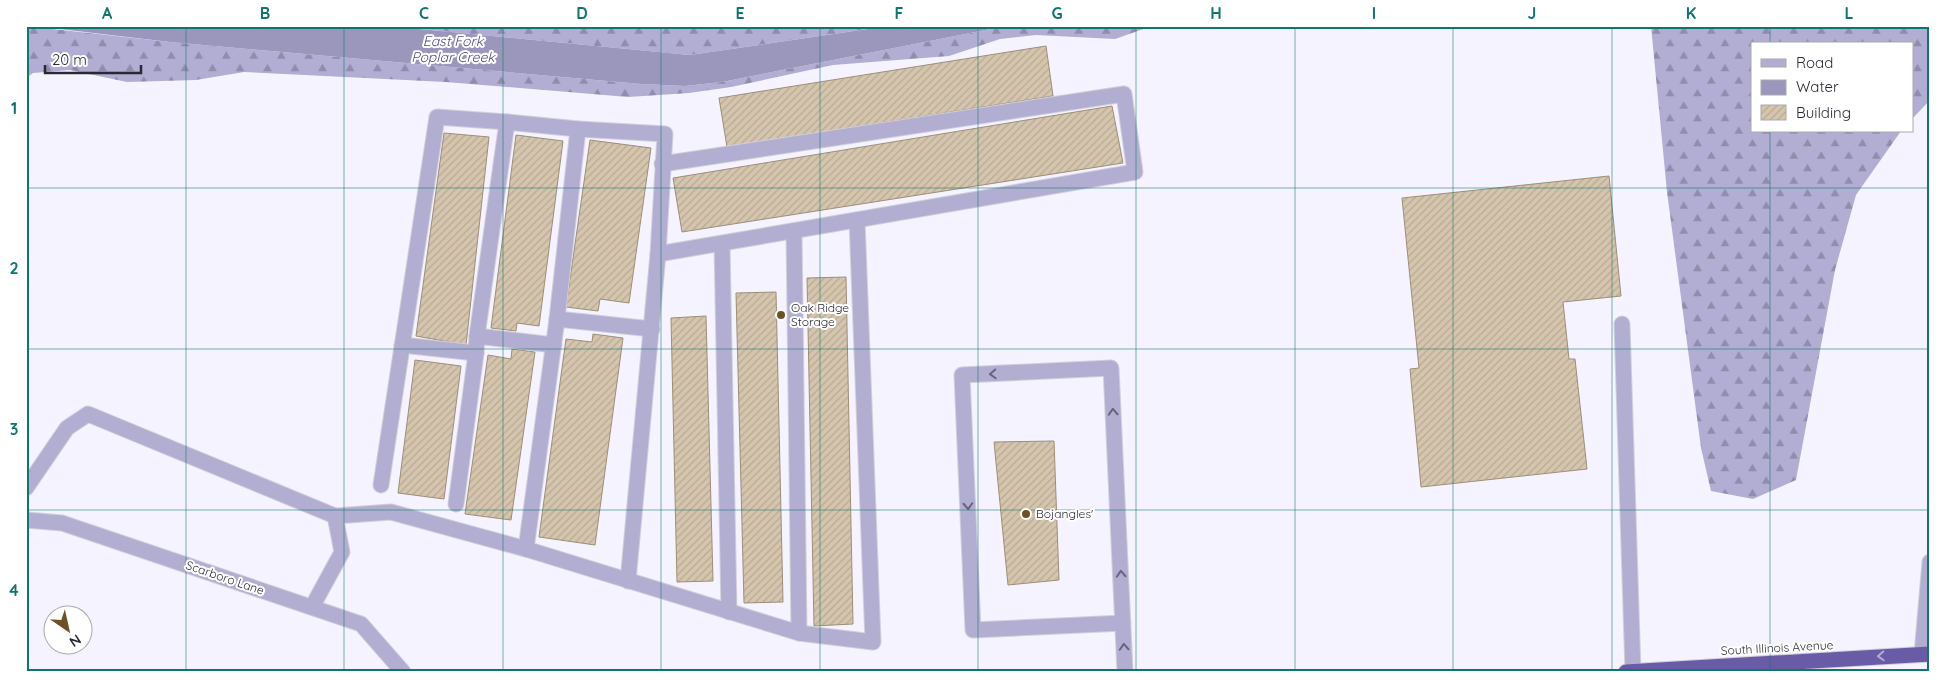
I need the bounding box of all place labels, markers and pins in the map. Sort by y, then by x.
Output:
place label: Oak Ridge Storage [791,300,849,329]
marker: Oak Ridge Storage [775,309,787,321]
place label: Bojangles' [1036,506,1093,521]
marker: Bojangles' [1020,508,1032,520]

